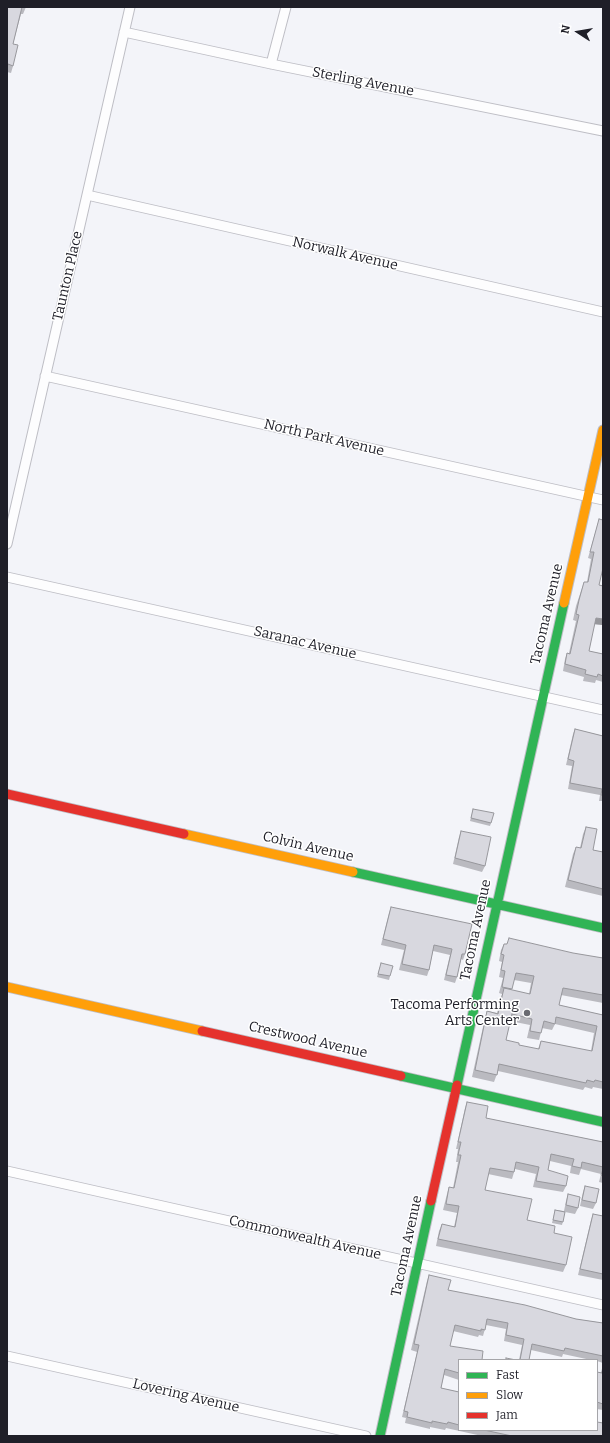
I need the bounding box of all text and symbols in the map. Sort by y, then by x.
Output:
north arrow [558,12,598,52]
text: N [559,24,573,35]
street label: Sterling Avenue [311,64,415,100]
street label: Taunton Place [50,230,86,322]
street label: Norwalk Avenue [291,234,399,274]
street label: North Park Avenue [262,416,386,460]
street label: Tacoma Avenue [527,562,567,666]
street label: Saranac Avenue [252,623,358,663]
street label: Colvin Avenue [261,828,355,866]
street label: Tacoma Avenue [457,878,495,982]
place label: Tacoma Performing Arts Center [390,997,519,1030]
marker: Tacoma Performing Arts Center [522,1008,532,1018]
street label: Crestwood Avenue [247,1018,369,1062]
street label: Tacoma Avenue [388,1194,426,1298]
street label: Commonwealth Avenue [227,1212,383,1264]
legend [458,1359,598,1431]
text: Fast [496,1368,519,1382]
street label: Lovering Avenue [131,1376,241,1416]
text: Slow [496,1388,523,1402]
text: Jam [496,1408,518,1422]

